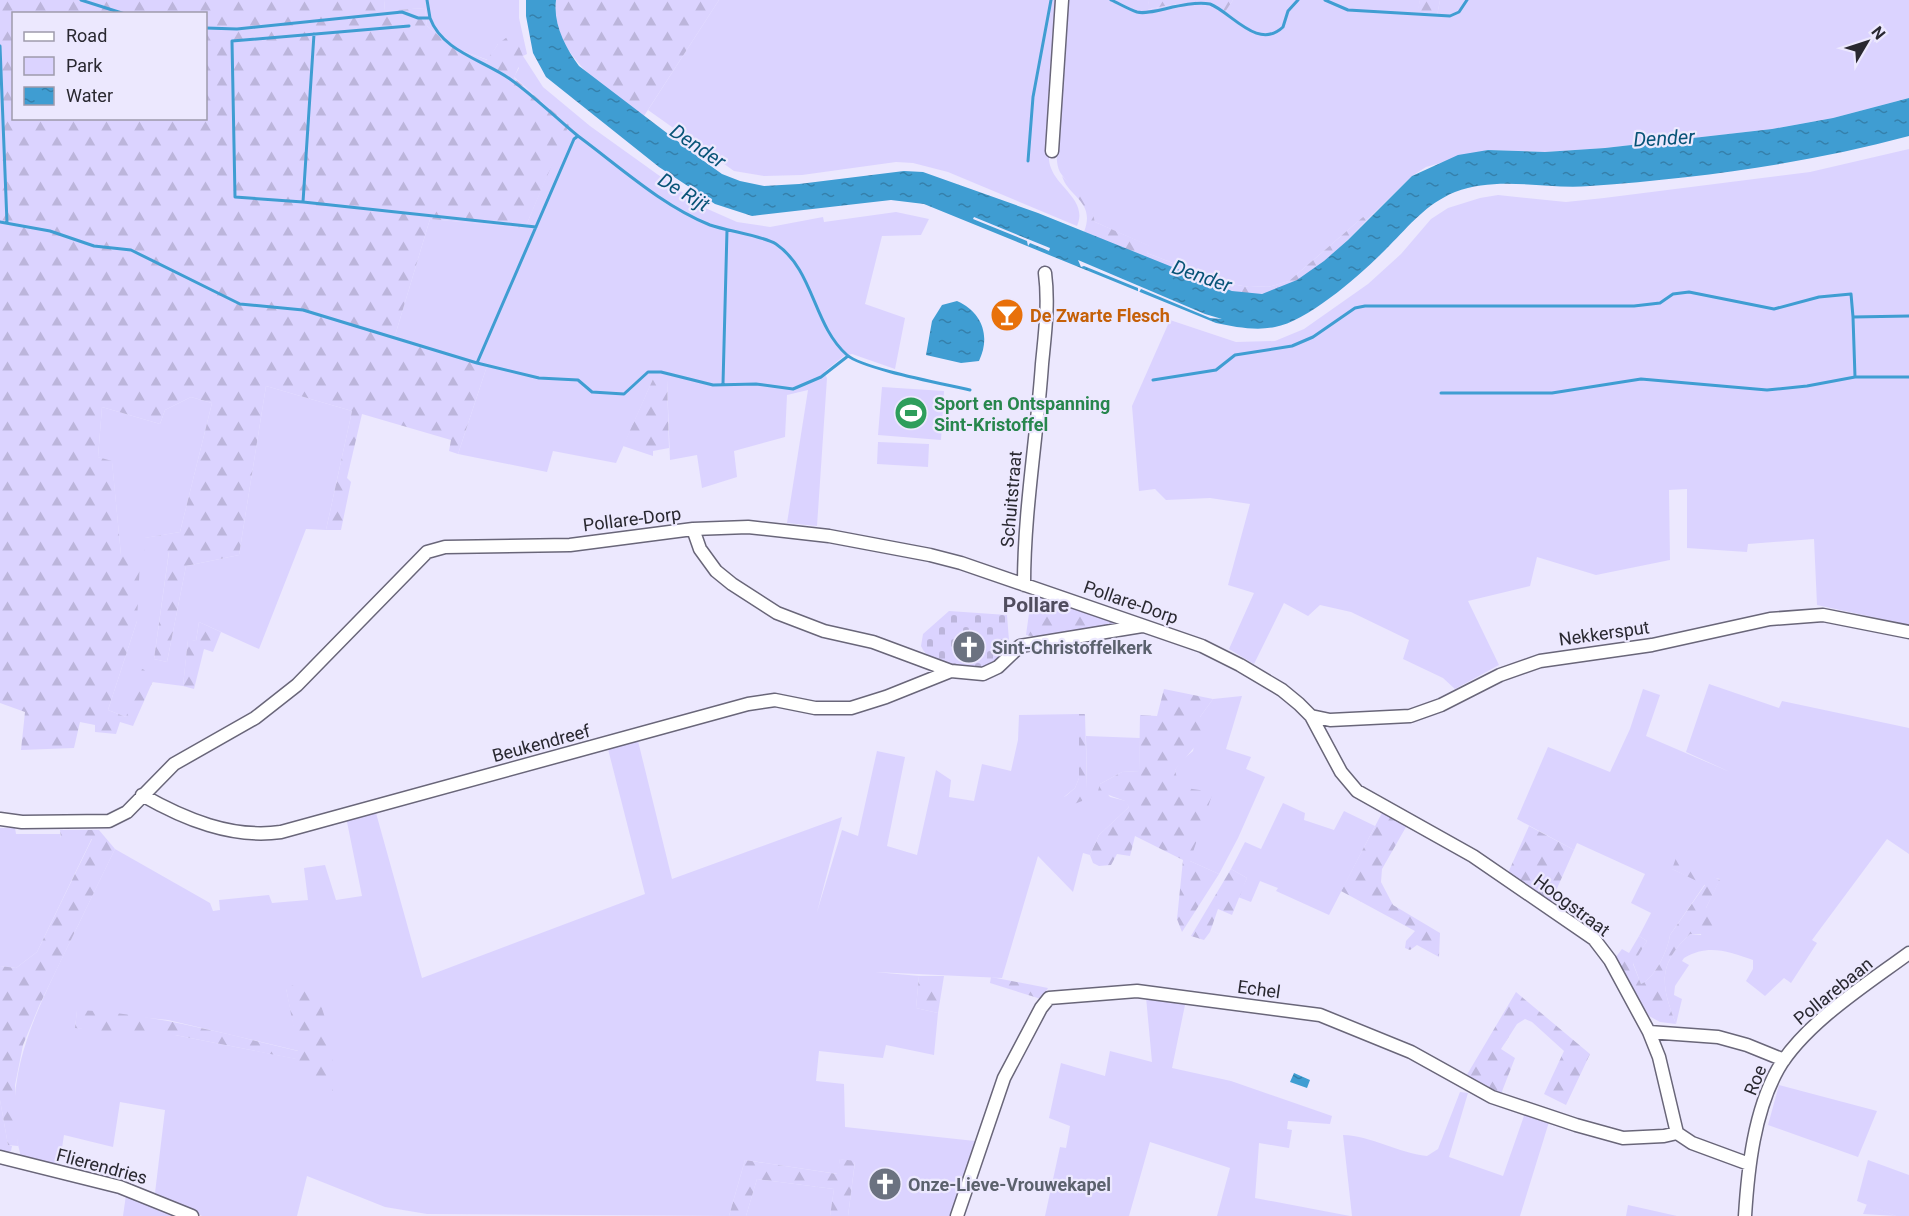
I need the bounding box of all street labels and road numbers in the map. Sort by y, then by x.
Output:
street label: Schuitstraat [996,450,1026,548]
street label: Pollare-Dorp [582,503,682,535]
street label: Pollare-Dorp [1081,576,1181,628]
street label: Nekkersput [1557,616,1651,650]
street label: Beukendreef [490,720,593,766]
street label: Hoogstraat [1530,870,1614,940]
street label: Pollarebaan [1789,953,1877,1029]
street label: Echel [1236,976,1282,1002]
street label: Roe [1739,1062,1771,1098]
street label: Flierendries [54,1144,150,1188]

